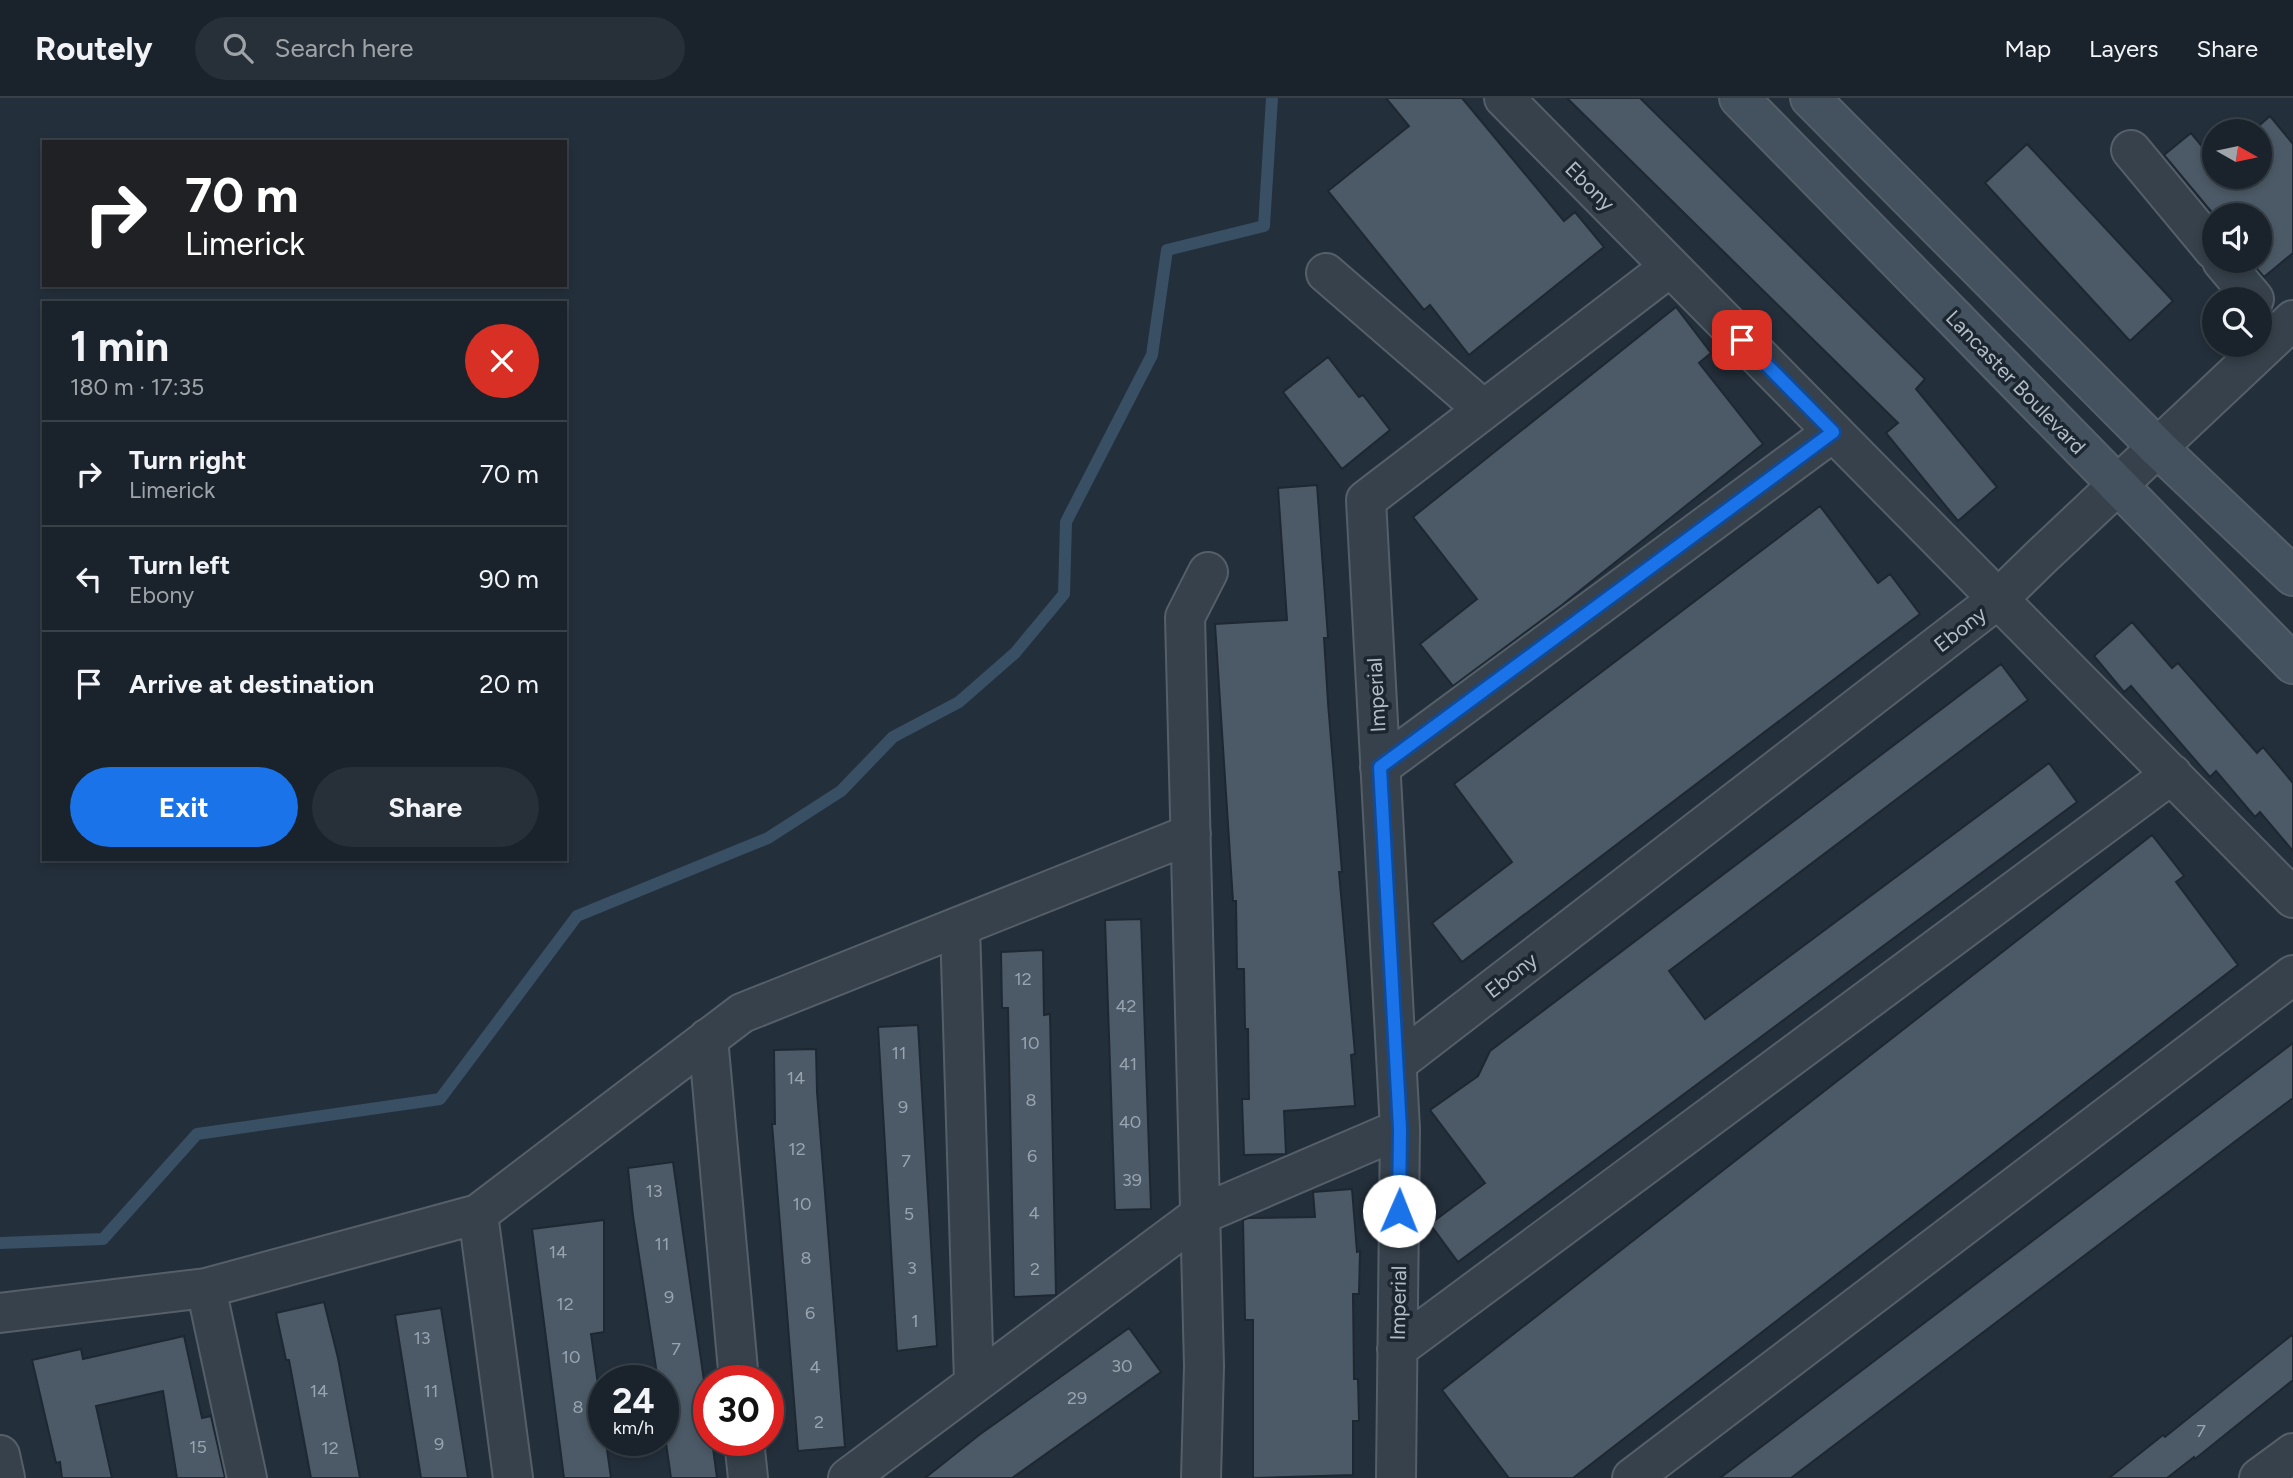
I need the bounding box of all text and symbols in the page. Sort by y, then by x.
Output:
search box [195,17,685,80]
text: Routely [35,29,153,68]
icon: search [219,29,257,67]
text: Search here [275,32,414,64]
text: Map [2004,34,2051,63]
text: Layers [2089,34,2158,63]
text: Share [2196,34,2258,63]
north arrow [2202,119,2272,189]
map controls [2202,119,2272,357]
street label: Ebony [1560,156,1620,216]
text: 70 m [185,165,298,224]
icon: right [70,168,161,259]
button: sound [2202,203,2272,273]
text: Limerick [185,225,305,263]
button: search [2202,287,2272,357]
street label: Lancaster Boulevard [1941,305,2091,459]
pin [1712,310,1772,370]
text: 1 min [70,321,169,372]
icon: arrive [1723,321,1761,359]
button: close [465,324,539,398]
text: 180 m · 17:35 [70,373,204,401]
text: Turn right [129,444,246,476]
icon: right [70,455,108,493]
text: 70 m [480,458,539,490]
text: Limerick [129,476,215,504]
text: Turn left [129,549,230,581]
icon: left [70,560,108,598]
text: 90 m [479,563,539,595]
text: Ebony [129,581,194,609]
street label: Ebony [1929,601,1991,657]
street label: Imperial [1362,657,1390,733]
icon: arrive [70,665,108,703]
text: Arrive at destination [129,668,374,700]
text: 20 m [479,668,539,700]
button: Exit [70,767,298,847]
button: Share [312,767,539,847]
street label: Ebony [1480,947,1542,1003]
house number: 12 [1014,968,1032,990]
house number: 42 [1115,995,1137,1017]
house number: 10 [1021,1032,1039,1054]
house number: 11 [892,1042,906,1064]
house number: 41 [1119,1053,1137,1075]
house number: 14 [787,1067,805,1089]
house number: 8 [1025,1089,1037,1111]
house number: 9 [898,1096,908,1118]
house number: 40 [1119,1111,1141,1133]
house number: 12 [788,1138,806,1160]
house number: 6 [1027,1145,1037,1167]
house number: 7 [901,1150,911,1172]
house number: 39 [1122,1169,1142,1191]
position arrow [1362,1174,1436,1248]
house number: 13 [645,1180,663,1202]
house number: 10 [793,1193,811,1215]
house number: 4 [1028,1202,1040,1224]
house number: 5 [904,1203,914,1225]
house number: 11 [655,1233,669,1255]
house number: 14 [549,1241,567,1263]
house number: 8 [800,1247,812,1269]
house number: 3 [907,1257,917,1279]
house number: 2 [1030,1258,1040,1280]
street label: Imperial [1385,1265,1411,1341]
house number: 9 [664,1286,674,1308]
house number: 12 [556,1293,574,1315]
house number: 6 [805,1302,815,1324]
house number: 1 [911,1310,919,1332]
house number: 13 [413,1327,431,1349]
house number: 7 [671,1338,681,1360]
house number: 10 [562,1346,580,1368]
house number: 30 [1111,1355,1133,1377]
house number: 4 [809,1356,821,1378]
speed limit sign: 30 [693,1365,784,1456]
house number: 14 [310,1380,328,1402]
house number: 11 [424,1380,438,1402]
text: 24 [612,1380,655,1422]
house number: 29 [1067,1387,1087,1409]
house number: 8 [572,1396,584,1418]
house number: 2 [814,1411,824,1433]
text: km/h [613,1417,654,1439]
house number: 7 [2196,1420,2206,1442]
house number: 9 [434,1433,444,1455]
house number: 15 [189,1436,207,1458]
house number: 12 [321,1437,339,1459]

